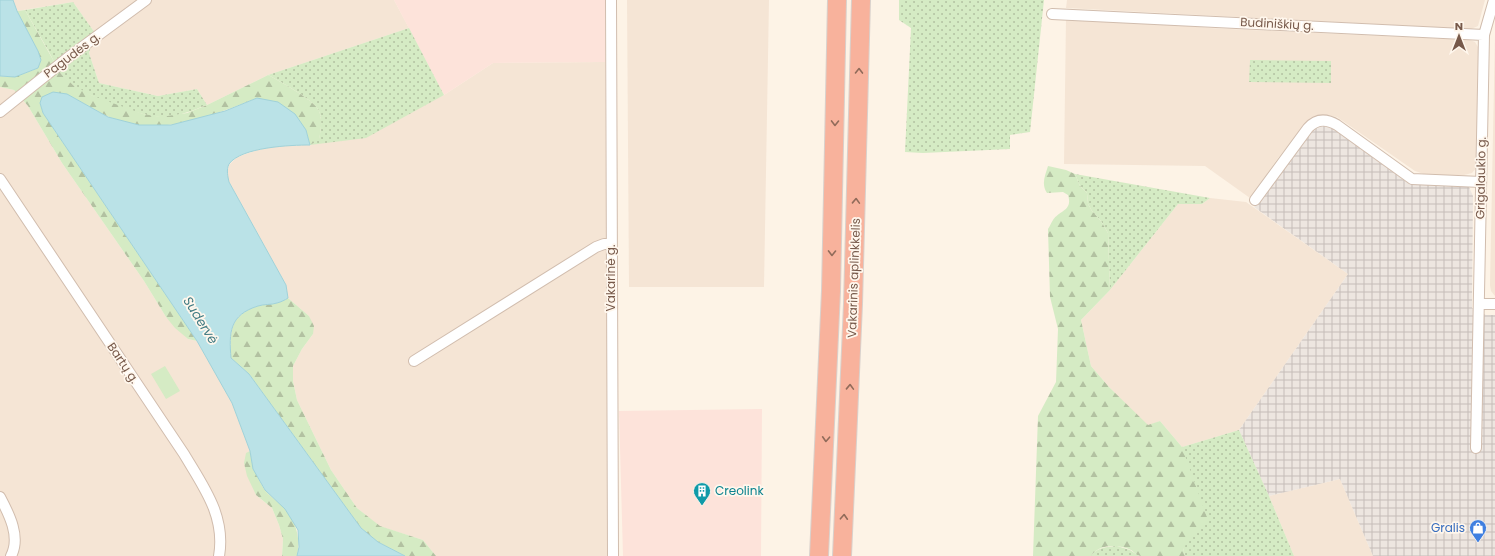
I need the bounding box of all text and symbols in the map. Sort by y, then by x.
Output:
street label: Budiniškių g. [1240,13,1314,34]
north arrow [1439,16,1479,56]
text: N [1455,18,1463,34]
street label: Pagudės g. [40,28,103,81]
one-way arrow [855,68,863,74]
one-way arrow [831,120,840,126]
street label: Grigalaukio g. [1471,137,1490,219]
one-way arrow [852,198,860,204]
street label: Vakarinis aplinkkelis [843,218,864,338]
street label: Vakarinė g. [602,245,619,311]
one-way arrow [828,250,837,256]
water label: Sudervė [178,293,223,348]
street label: Bartų g. [104,339,143,386]
one-way arrow [845,384,854,390]
one-way arrow [821,436,830,442]
building icon: Creolink [692,481,712,506]
place label: Creolink [715,482,764,499]
one-way arrow [839,514,848,520]
shop icon: Gralis [1468,518,1488,543]
place label: Gralis [1431,519,1465,536]

